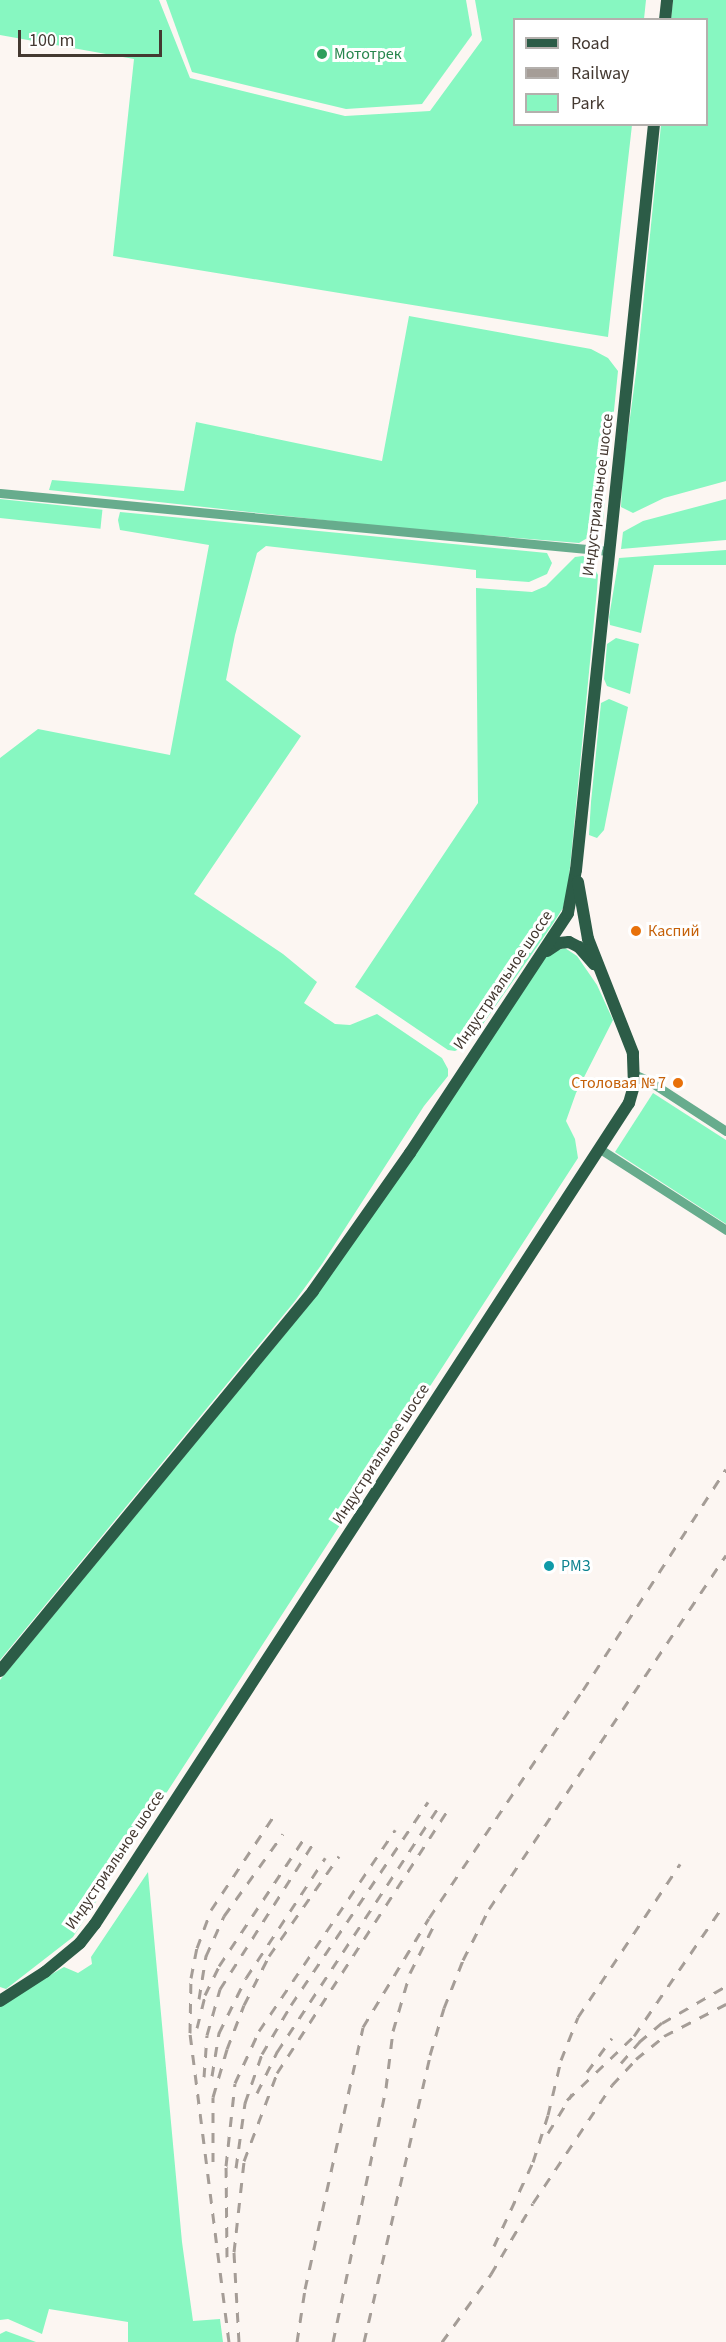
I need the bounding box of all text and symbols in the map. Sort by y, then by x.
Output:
scale bar [21,18,165,56]
legend [513,18,708,126]
text: 100 m [29,28,74,53]
text: Road [571,31,610,56]
place label: Мототрек [334,44,402,64]
marker: Мототрек [315,47,329,61]
text: Railway [571,61,630,86]
text: Park [571,91,605,116]
street label: Индустриальное шоссе [579,413,617,577]
street label: Индустриальное шоссе [449,907,557,1053]
place label: Каспий [648,921,700,941]
marker: Каспий [629,924,643,938]
place label: Столовая № 7 [571,1073,666,1093]
marker: Столовая № 7 [671,1076,685,1090]
street label: Индустриальное шоссе [328,1380,434,1528]
place label: РМЗ [561,1556,590,1576]
marker: РМЗ [542,1559,556,1573]
street label: Индустриальное шоссе [61,1787,169,1933]

